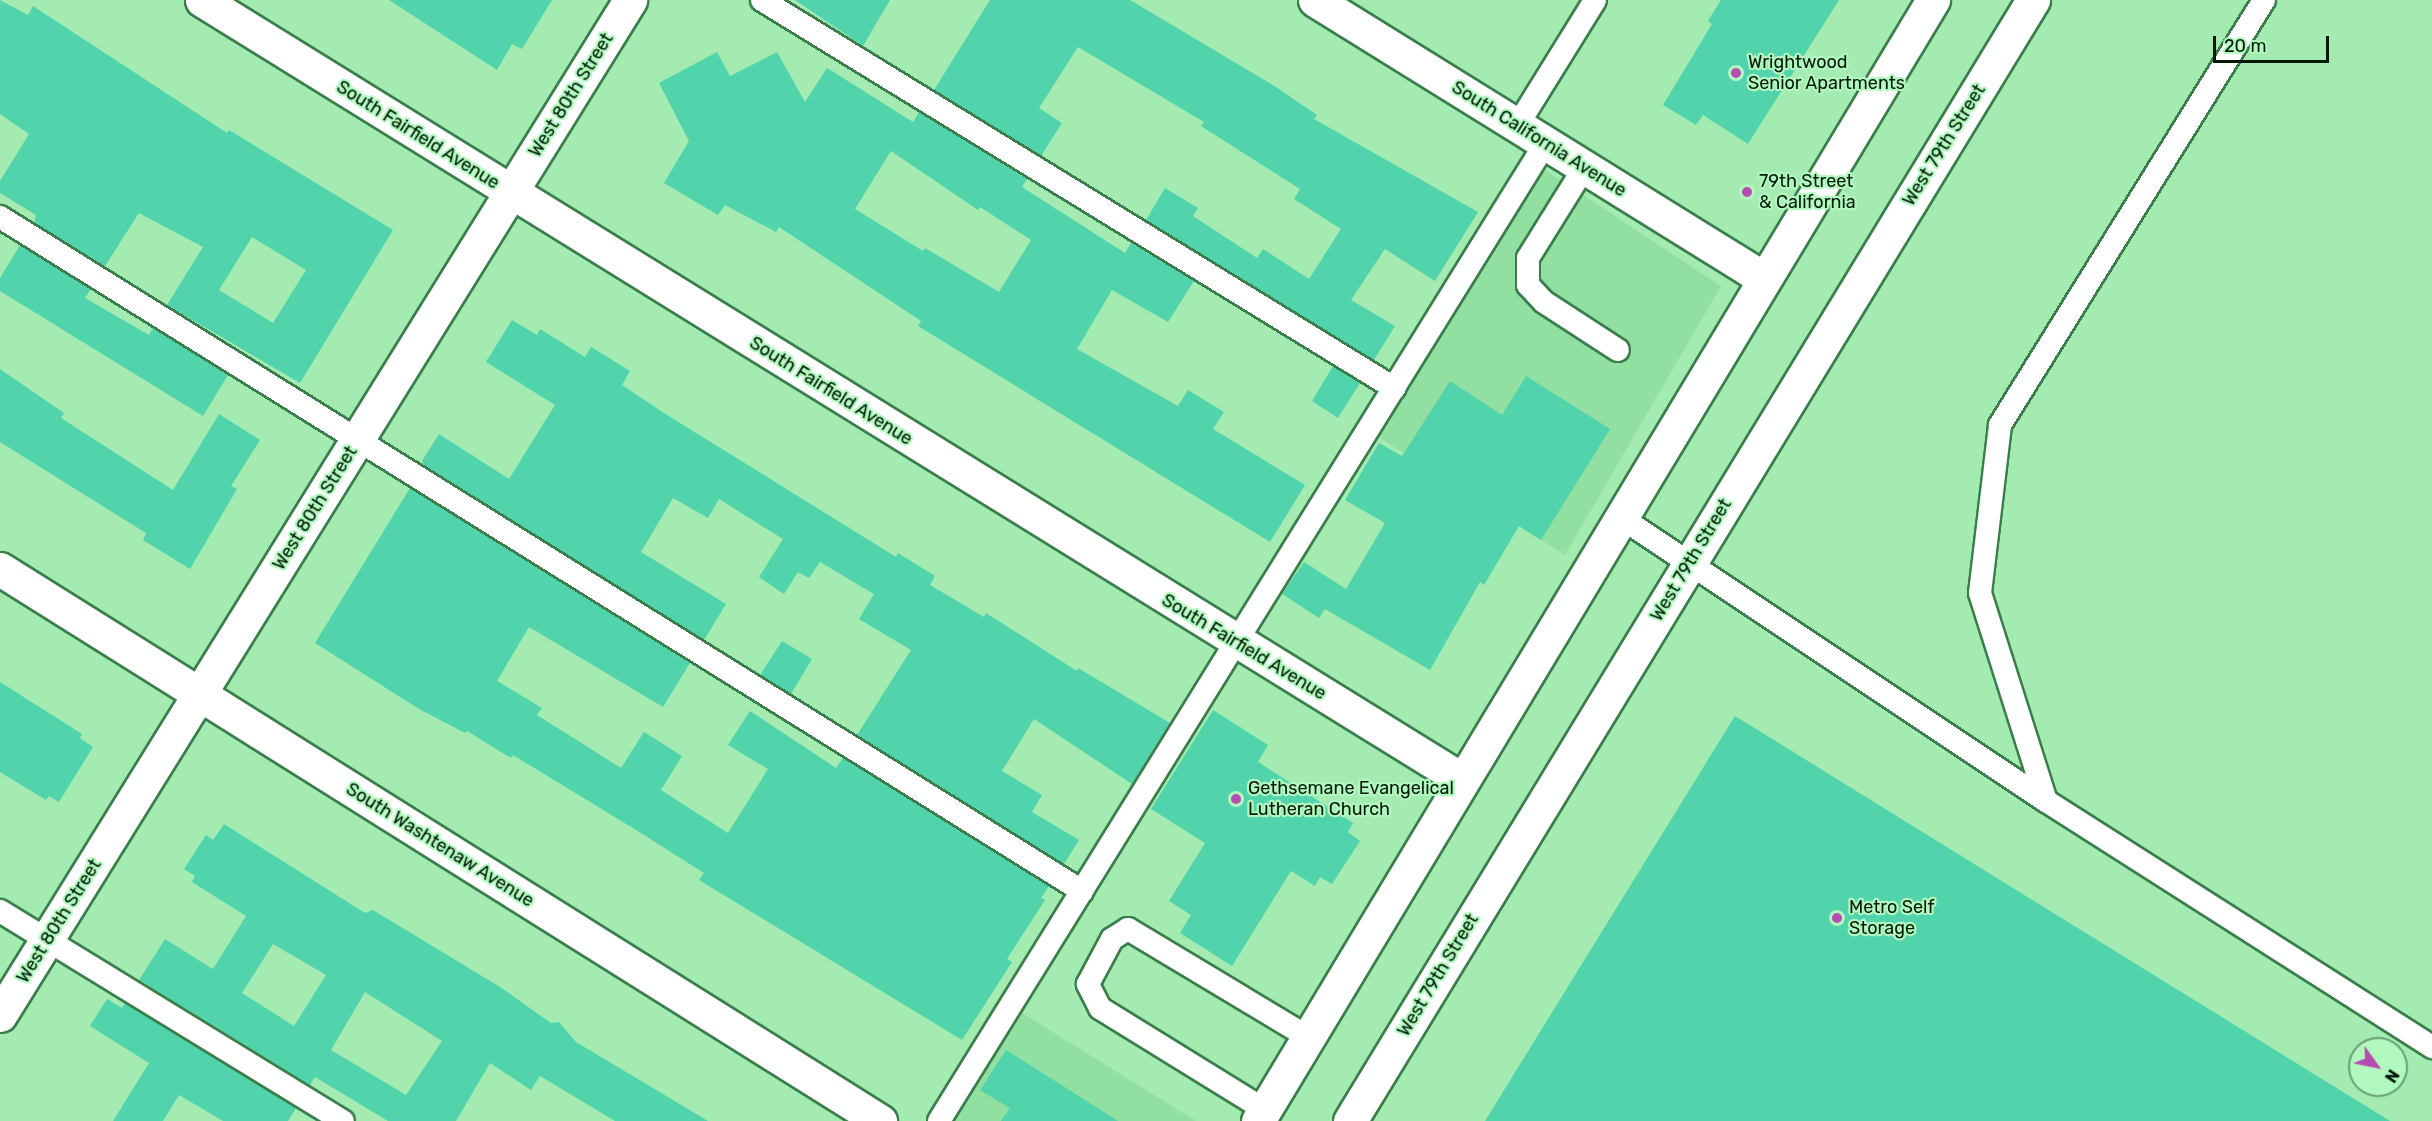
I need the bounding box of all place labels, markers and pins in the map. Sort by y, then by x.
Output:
place label: Wrightwood Senior Apartments [1748,52,1906,94]
marker: Wrightwood Senior Apartments [1729,66,1743,80]
place label: 79th Street & California [1759,171,1856,213]
marker: 79th Street & California [1740,185,1754,199]
place label: Gethsemane Evangelical Lutheran Church [1248,778,1454,820]
marker: Gethsemane Evangelical Lutheran Church [1229,792,1243,806]
place label: Metro Self Storage [1849,897,1934,940]
marker: Metro Self Storage [1830,911,1844,925]

